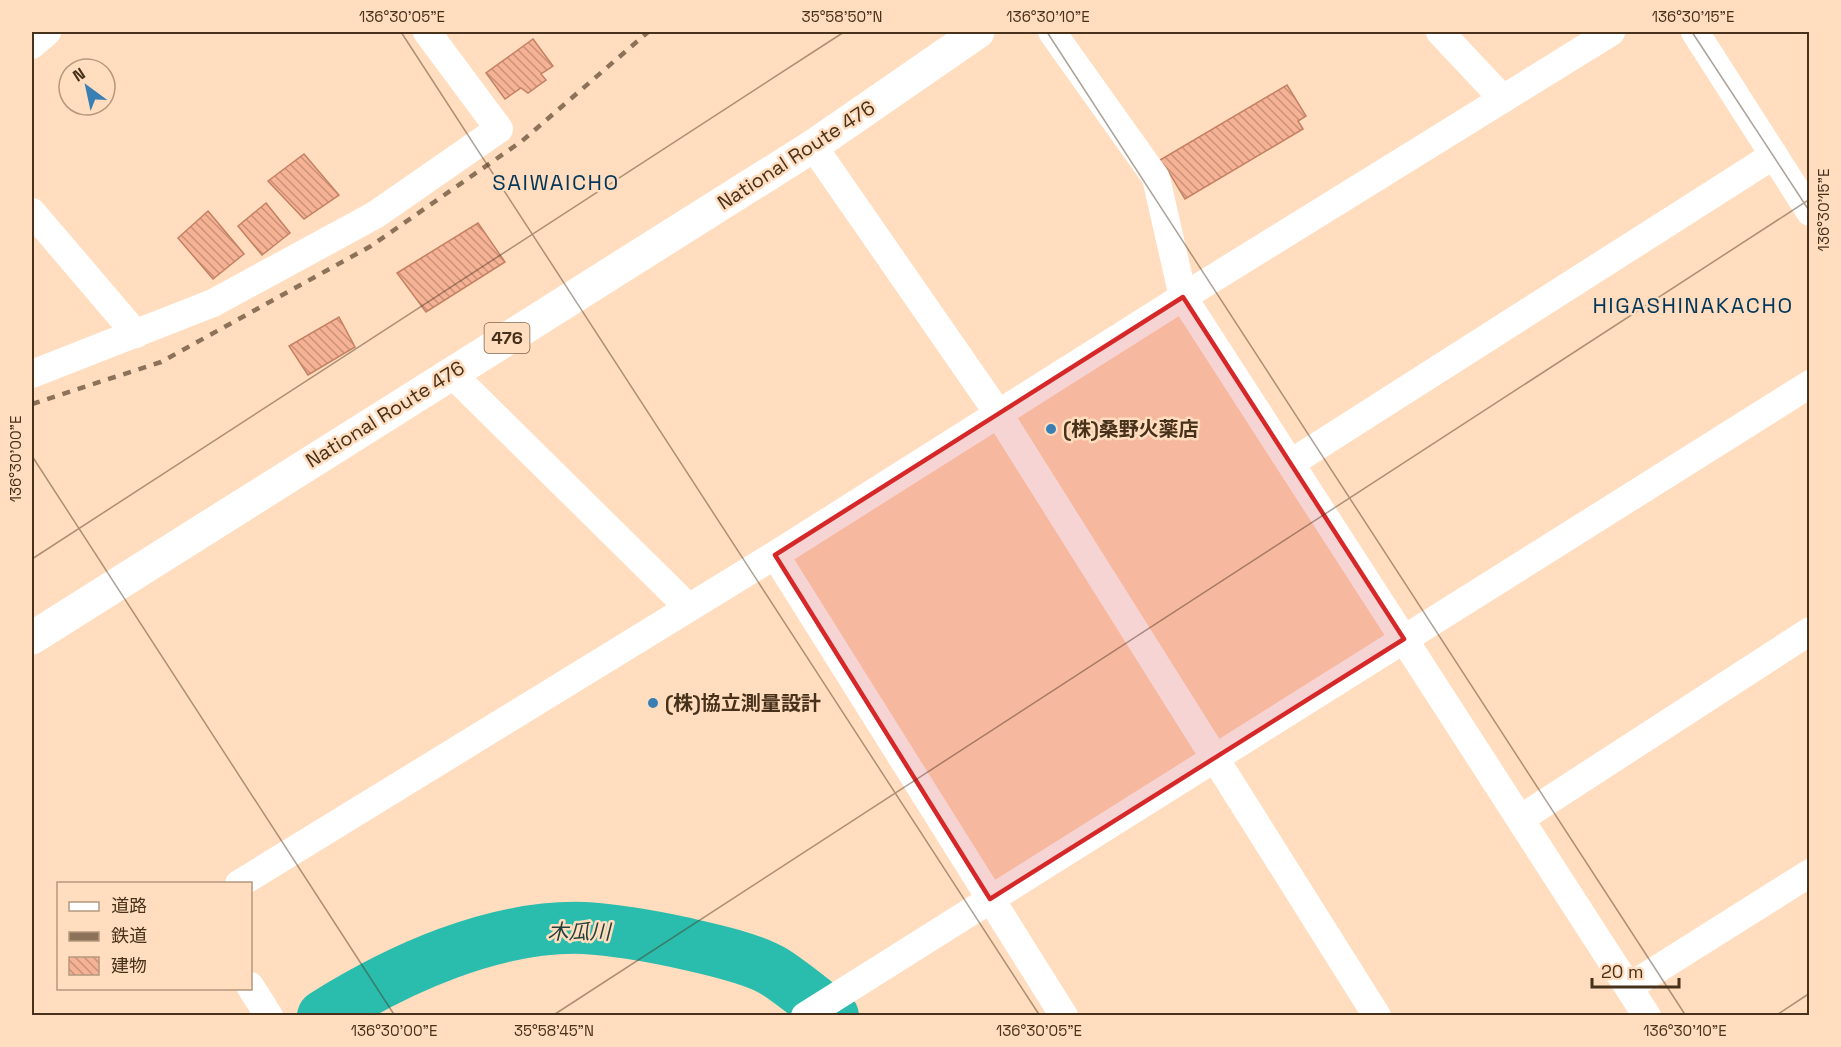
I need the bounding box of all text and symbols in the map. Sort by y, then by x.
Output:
text: 136°30'05"E [359,7,445,26]
text: 35°58'50"N [802,7,882,26]
text: 136°30'10"E [1006,7,1090,26]
text: 136°30'15"E [1652,7,1734,26]
north arrow [57,57,117,117]
text: N [69,63,89,87]
street label: National Route 476 [712,94,880,216]
district label: SAIWAICHO [492,168,620,196]
text: 136°30'15"E [1814,169,1833,251]
district label: HIGASHINAKACHO [1592,291,1794,319]
road number: 476 [484,323,530,353]
street label: National Route 476 [301,355,469,473]
text: 136°30'00"E [6,416,25,502]
place label: (株)桑野火薬店 [1063,416,1199,442]
marker: (株)桑野火薬店 [1044,422,1058,436]
place label: (株)協立測量設計 [665,690,821,716]
marker: (株)協立測量設計 [646,696,660,710]
legend [57,882,252,990]
text: 道路 [111,894,147,917]
water label: 木瓜川 [548,918,612,945]
text: 鉄道 [111,924,147,947]
scale bar [1592,951,1679,989]
text: 建物 [111,954,147,977]
text: 20 m [1601,960,1644,983]
text: 136°30'00"E [351,1021,437,1040]
text: 35°58'45"N [514,1021,594,1040]
text: 136°30'05"E [996,1021,1082,1040]
text: 136°30'10"E [1643,1021,1727,1040]

